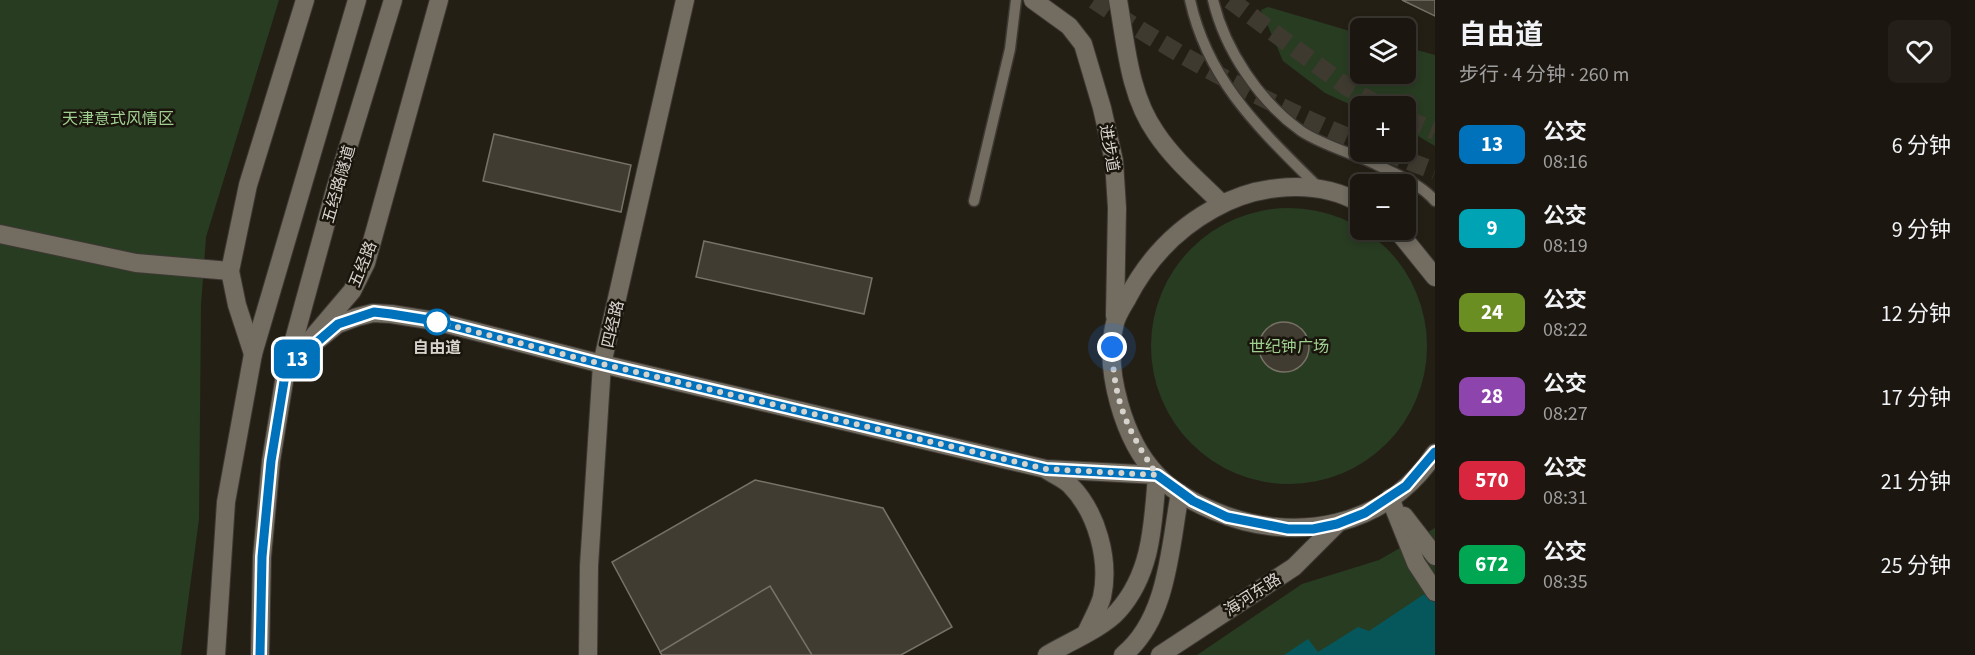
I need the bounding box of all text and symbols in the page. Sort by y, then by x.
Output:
text: 自由道 [1459,15,1543,55]
map controls [1350,18,1416,240]
button: layers [1350,18,1416,84]
button: heart [1888,20,1951,83]
text: 步行 · 4 分钟 · 260 m [1459,61,1629,89]
button: + [1350,96,1416,162]
park label: 天津意式风情区 [62,108,174,130]
text: 公交 [1543,116,1587,148]
street label: 进步道 [1094,123,1124,174]
text: 13 [1481,129,1503,159]
text: 6 分钟 [1892,130,1951,162]
street label: 五经路隧道 [317,143,361,226]
text: 08:16 [1543,148,1588,176]
button: − [1350,174,1416,240]
text: 公交 [1543,200,1587,232]
text: 9 [1486,213,1498,243]
text: 9 分钟 [1892,214,1951,246]
text: 08:19 [1543,232,1588,260]
street label: 五经路 [344,238,382,291]
text: 公交 [1543,284,1587,316]
text: 24 [1481,297,1503,327]
street label: 四经路 [597,298,629,350]
text: 12 分钟 [1881,298,1951,330]
marker: 自由道 [424,309,450,335]
text: 08:22 [1543,316,1588,344]
your location [1097,332,1127,362]
park label: 世纪钟广场 [1249,336,1329,358]
place label: 自由道 [413,337,461,359]
line badge: 13 [270,340,324,378]
text: 13 [286,344,308,374]
text: 公交 [1543,368,1587,400]
text: 28 [1481,381,1503,411]
text: 17 分钟 [1881,382,1951,414]
text: 08:27 [1543,400,1588,428]
text: 公交 [1543,452,1587,484]
text: 570 [1475,465,1509,495]
text: 21 分钟 [1881,466,1951,498]
text: 08:31 [1543,484,1588,512]
text: 公交 [1543,536,1587,568]
text: 672 [1475,549,1509,579]
text: 25 分钟 [1881,550,1951,582]
street label: 海河东路 [1220,568,1285,621]
text: 08:35 [1543,568,1588,596]

